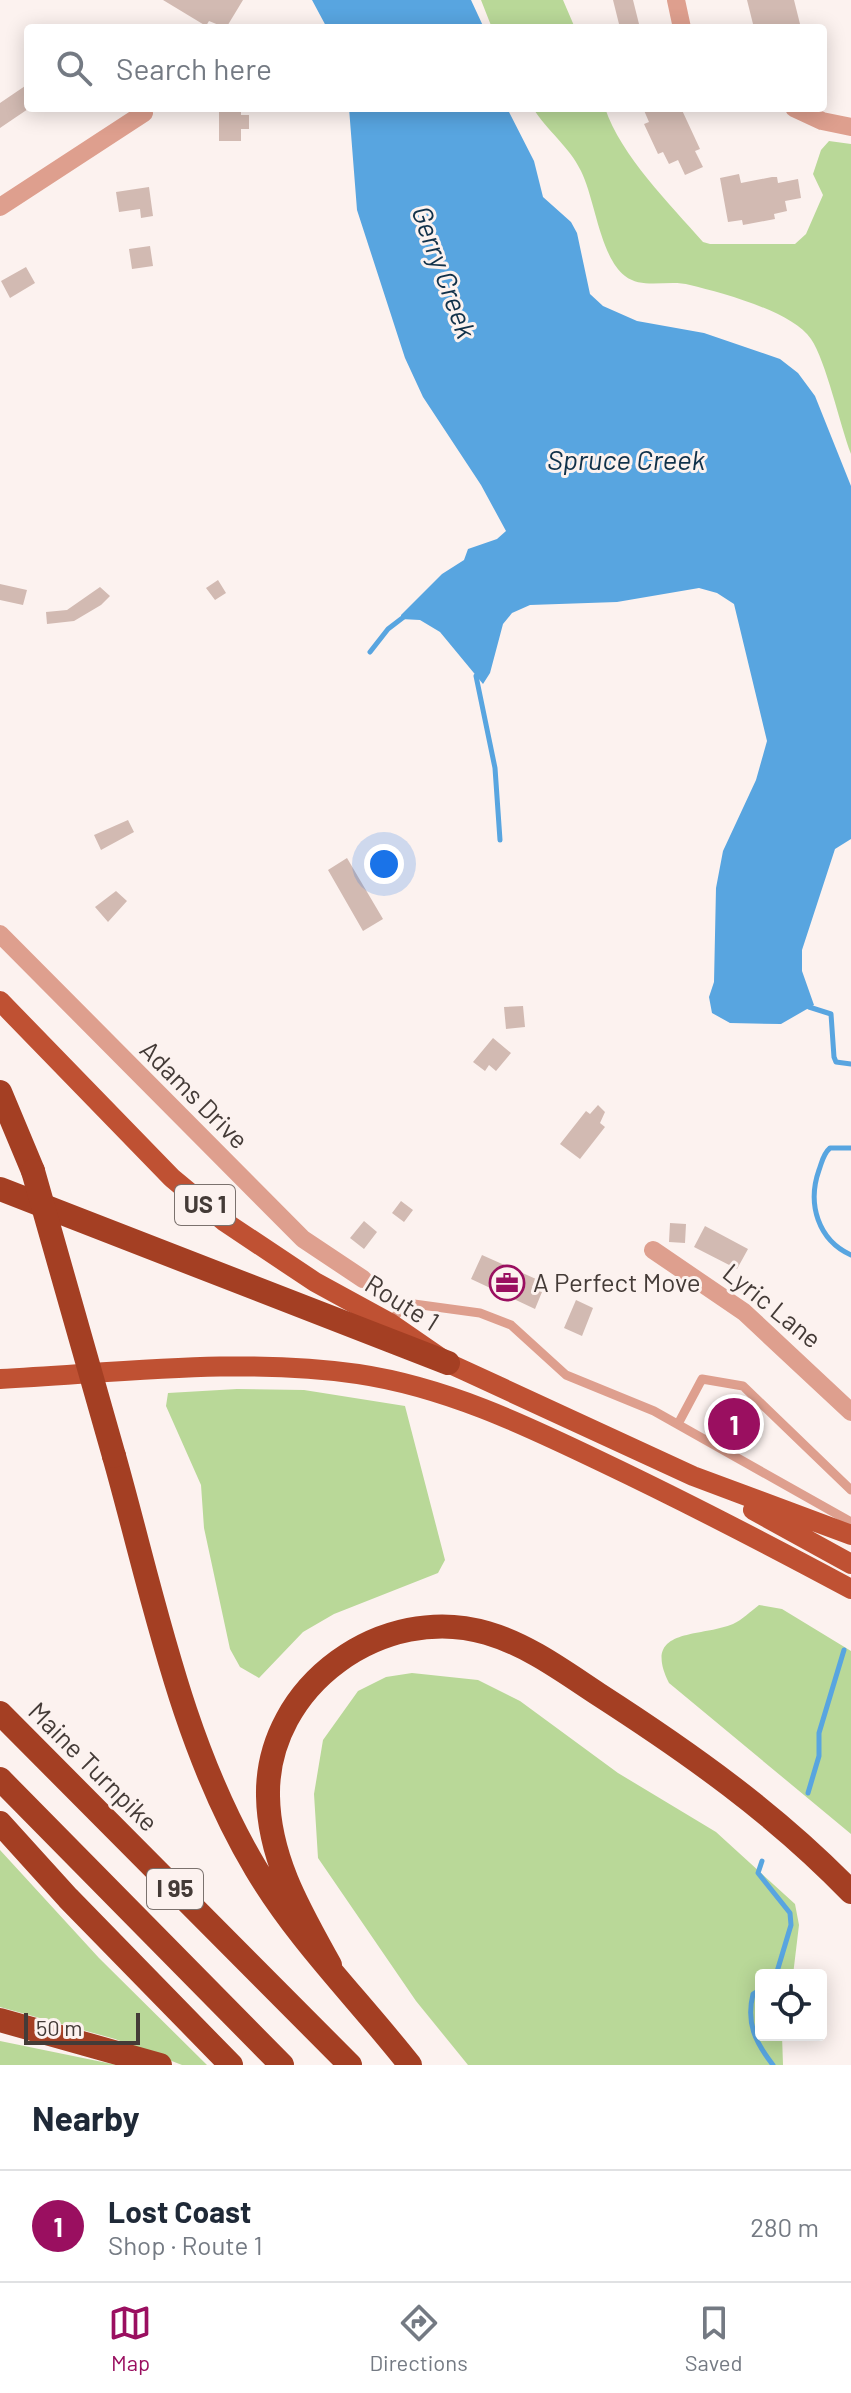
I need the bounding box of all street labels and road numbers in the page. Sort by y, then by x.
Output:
street label: Adams Drive [135,1033,256,1154]
road number: US 1 [175,1185,235,1225]
street label: Lyric Lane [718,1256,828,1354]
street label: Route 1 [360,1267,445,1336]
street label: Maine Turnpike [23,1695,165,1837]
road number: I 95 [147,1869,203,1909]

